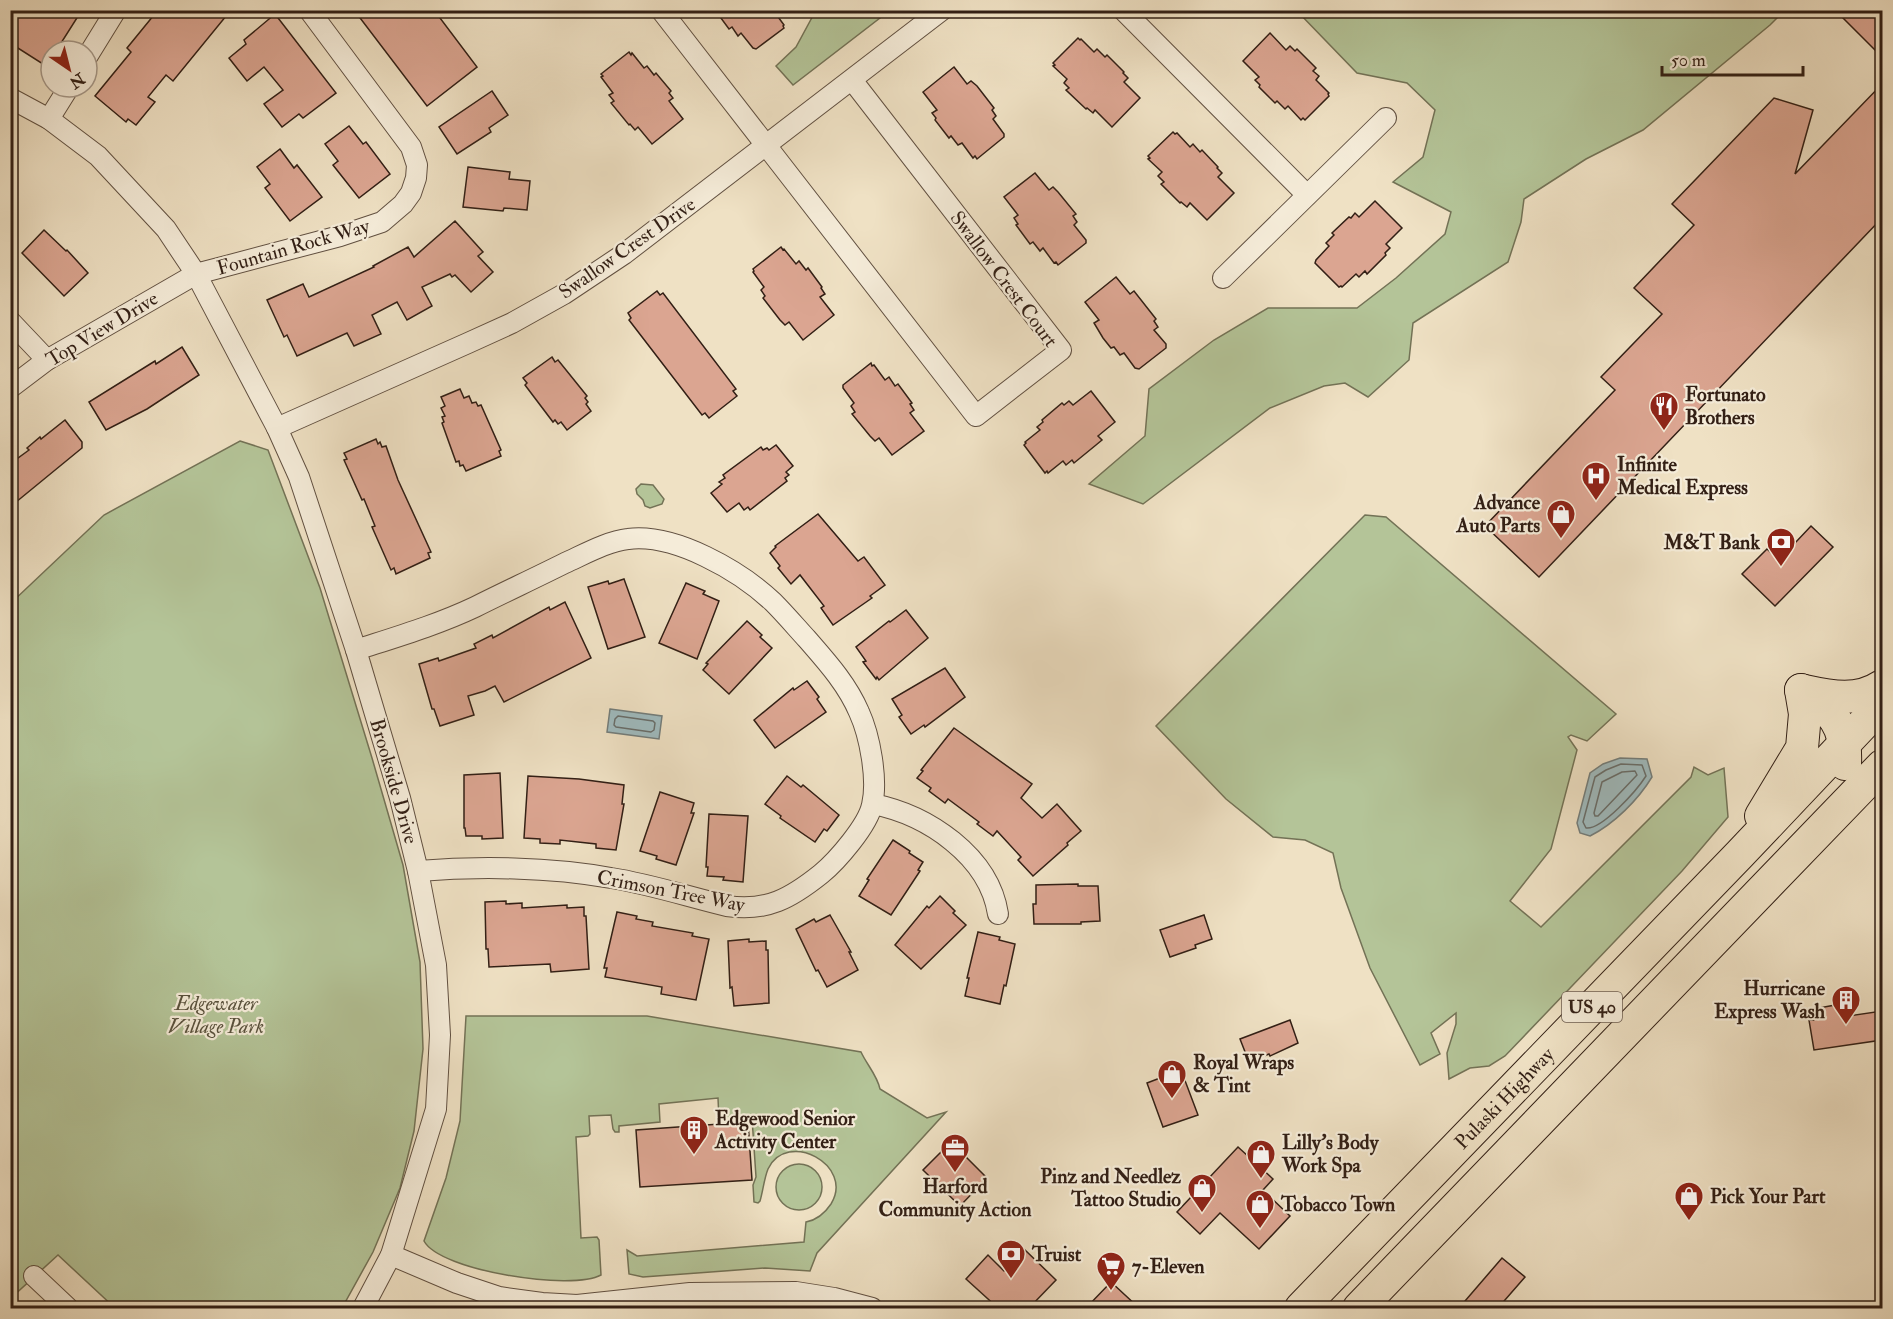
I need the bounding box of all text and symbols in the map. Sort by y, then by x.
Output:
north arrow [39,39,99,99]
scale bar [1662,39,1803,77]
text: 50 m [1671,49,1706,72]
text: N [65,68,89,93]
street label: Swallow Crest Drive [554,192,700,304]
street label: Swallow Crest Court [945,206,1064,352]
street label: Fountain Rock Way [214,213,373,281]
street label: Top View Drive [41,286,163,373]
place label: Fortunato Brothers [1685,382,1766,430]
restaurant icon: Fortunato Brothers [1648,390,1680,432]
place label: Infinite Medical Express [1616,452,1748,501]
hospital icon: Infinite Medical Express [1580,460,1612,502]
place label: Advance Auto Parts [1456,490,1541,538]
shop icon: Advance Auto Parts [1545,498,1577,540]
bank icon: M&T Bank [1765,526,1797,568]
place label: M&T Bank [1663,530,1760,555]
street label: Brookside Drive [364,715,424,847]
street label: Crimson Tree Way [595,864,748,918]
place label: Hurricane Express Wash [1714,976,1826,1025]
building icon: Hurricane Express Wash [1830,984,1862,1026]
park label: Edgewater Village Park [168,991,264,1039]
road number: US 40 [1562,992,1622,1022]
street label: Pulaski Highway [1449,1041,1560,1154]
place label: Royal Wraps & Tint [1193,1050,1294,1098]
shop icon: Royal Wraps & Tint [1156,1058,1188,1100]
place label: Edgewood Senior Activity Center [714,1106,856,1155]
building icon: Edgewood Senior Activity Center [678,1114,710,1156]
place label: Lilly's Body Work Spa [1281,1130,1380,1179]
office icon: Harford Community Action [939,1132,971,1174]
shop icon: Lilly's Body Work Spa [1245,1138,1277,1180]
place label: Pinz and Needlez Tattoo Studio [1040,1164,1181,1212]
shop icon: Pinz and Needlez Tattoo Studio [1186,1172,1218,1214]
place label: Harford Community Action [879,1174,1032,1223]
shop icon: Pick Your Part [1673,1180,1705,1222]
place label: Pick Your Part [1710,1184,1826,1209]
shop icon: Tobacco Town [1244,1188,1276,1230]
place label: Tobacco Town [1280,1192,1396,1217]
bank icon: Truist [995,1238,1027,1280]
place label: Truist [1031,1242,1082,1267]
supermarket icon: 7-Eleven [1095,1250,1127,1292]
place label: 7-Eleven [1132,1254,1205,1279]

